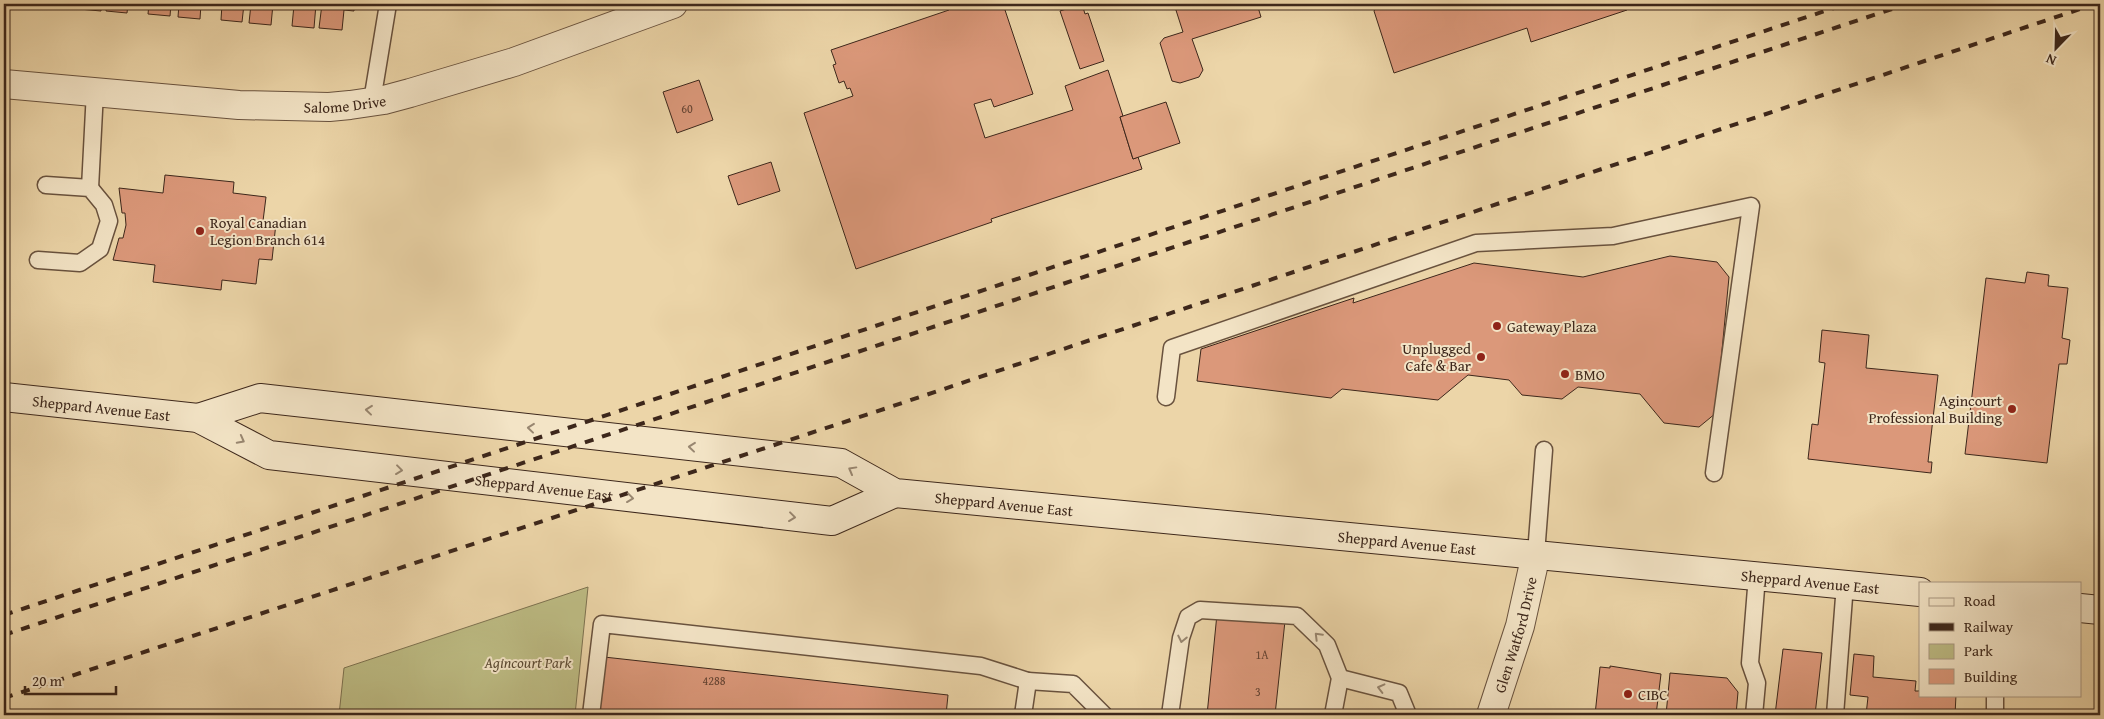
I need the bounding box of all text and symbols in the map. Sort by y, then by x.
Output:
north arrow [2032,22,2082,72]
text: N [2042,49,2059,71]
street label: Salome Drive [304,89,387,118]
house number: 60 [681,100,693,117]
place label: Royal Canadian Legion Branch 614 [210,212,325,250]
marker: Royal Canadian Legion Branch 614 [194,225,206,237]
place label: Gateway Plaza [1507,316,1597,337]
marker: Gateway Plaza [1491,320,1503,332]
place label: Unplugged Cafe & Bar [1402,338,1471,376]
marker: Unplugged Cafe & Bar [1475,351,1487,363]
place label: BMO [1575,364,1605,385]
marker: BMO [1559,368,1571,380]
street label: Sheppard Avenue East [31,390,172,426]
place label: Agincourt Professional Building [1869,390,2003,428]
marker: Agincourt Professional Building [2006,403,2018,415]
one-way arrow [365,405,373,416]
one-way arrow [527,423,535,434]
one-way arrow [236,434,245,444]
one-way arrow [688,442,696,453]
one-way arrow [396,464,404,475]
one-way arrow [849,466,858,476]
street label: Sheppard Avenue East [474,469,615,506]
street label: Sheppard Avenue East [934,486,1075,521]
one-way arrow [626,492,634,503]
one-way arrow [788,511,796,522]
street label: Sheppard Avenue East [1337,525,1478,560]
street label: Sheppard Avenue East [1740,564,1881,599]
street label: Glen Watford Drive [1488,575,1541,695]
legend [1919,582,2082,696]
text: Road [1964,590,1995,611]
text: Railway [1964,616,2014,637]
one-way arrow [1314,633,1323,642]
one-way arrow [1177,634,1188,643]
text: Park [1964,640,1993,661]
house number: 1A [1255,646,1269,663]
park label: Agincourt Park [484,652,572,673]
scale bar [25,664,116,696]
text: Building [1964,666,2018,687]
text: 20 m [32,670,63,691]
house number: 4288 [702,672,726,689]
house number: 3 [1255,683,1261,700]
one-way arrow [1377,683,1386,694]
place label: CIBC [1638,684,1667,705]
marker: CIBC [1622,688,1634,700]

